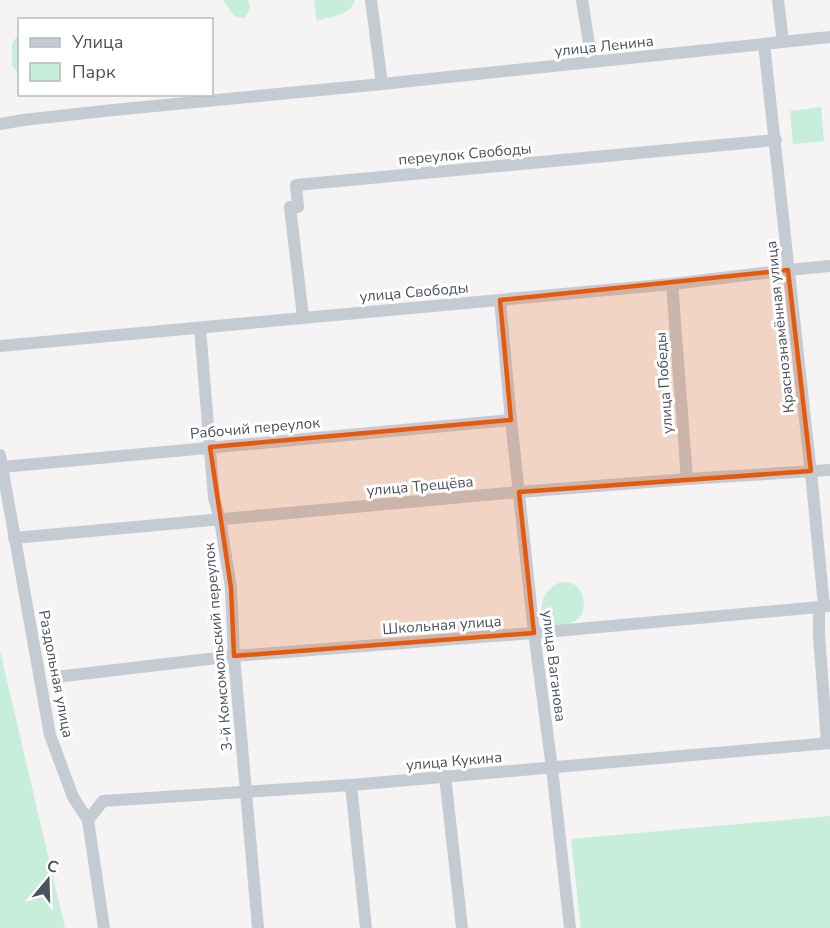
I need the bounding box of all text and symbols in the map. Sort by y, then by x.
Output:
legend [18,18,213,96]
text: Улица [71,30,123,54]
street label: улица Ленина [554,31,654,61]
text: Парк [72,60,116,84]
street label: переулок Свободы [398,138,532,170]
street label: Краснознамённая улица [761,240,799,414]
street label: улица Свободы [359,277,469,307]
street label: улица Победы [650,331,678,435]
street label: Рабочий переулок [189,412,321,444]
street label: улица Трещёва [366,471,474,501]
street label: 3-й Комсомольский переулок [199,542,237,752]
street label: Раздольная улица [34,608,78,740]
street label: улица Ваганова [537,609,571,723]
street label: Школьная улица [382,611,502,639]
street label: улица Кукина [405,747,503,775]
north arrow [18,850,78,910]
text: С [44,855,61,879]

